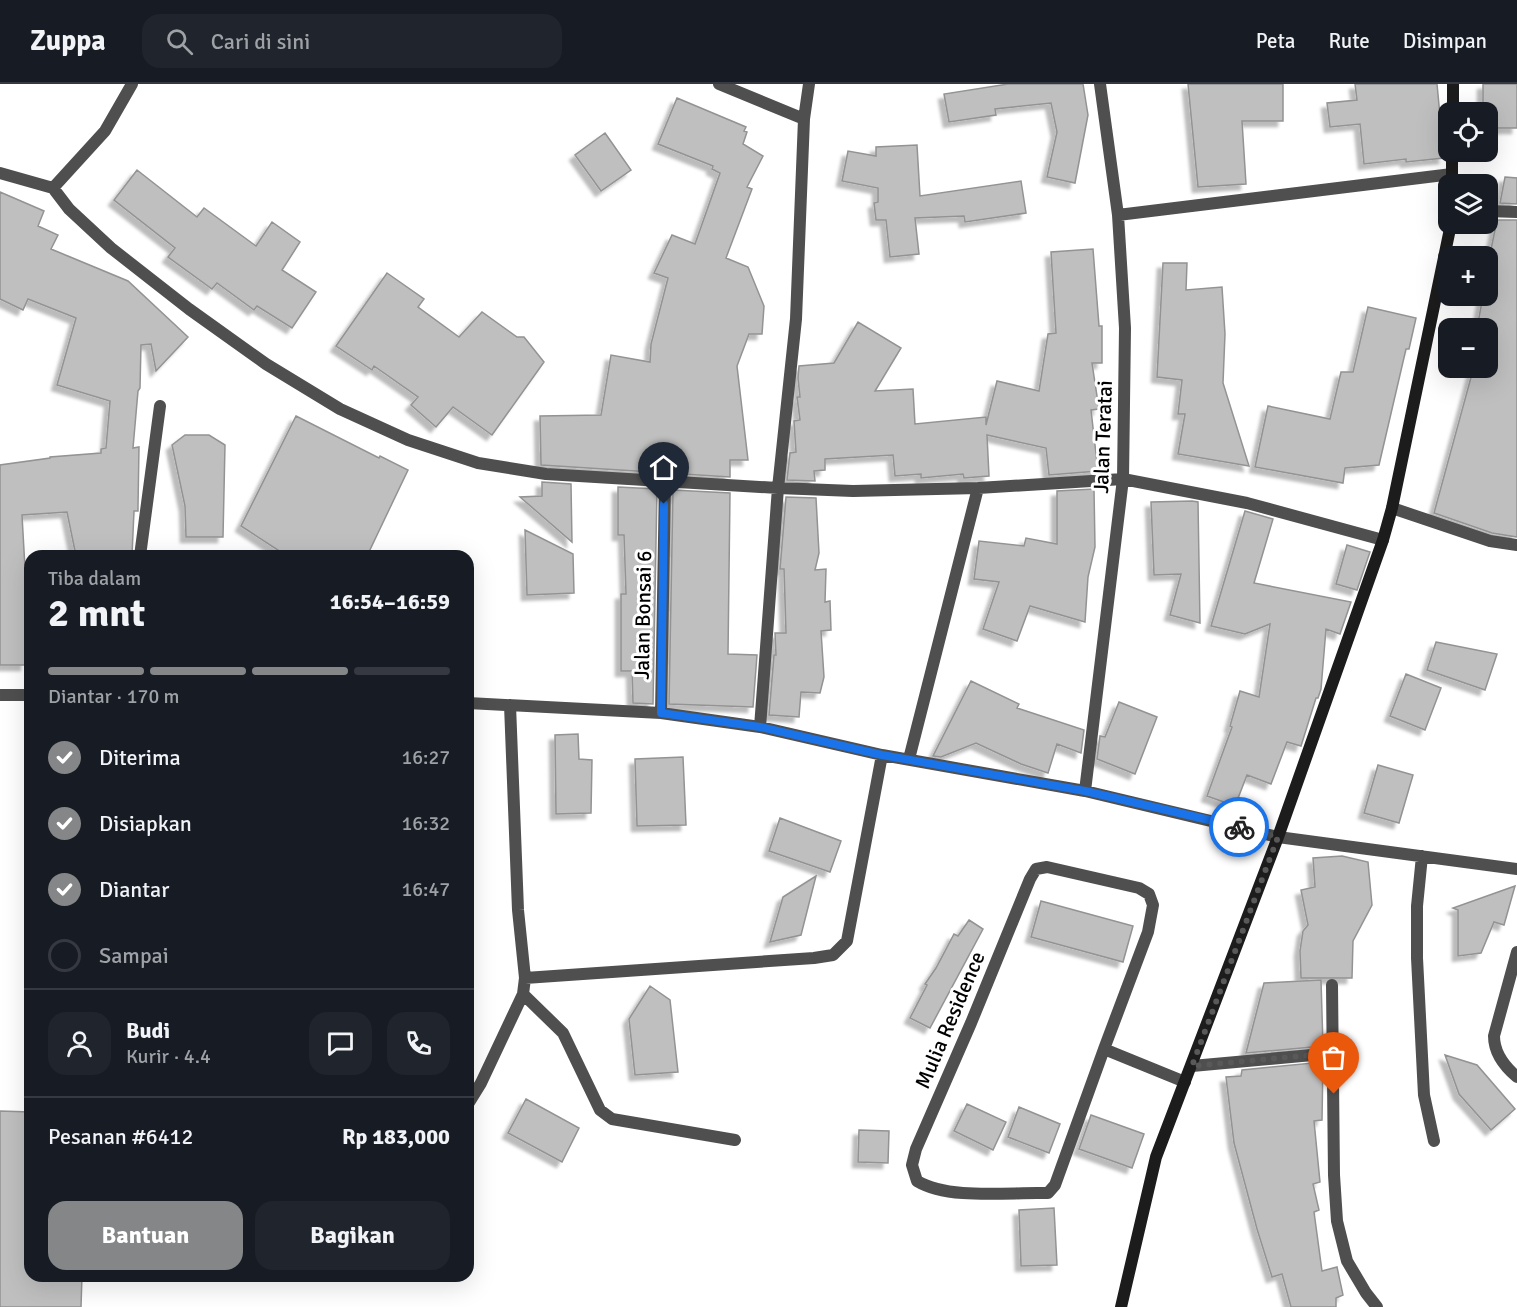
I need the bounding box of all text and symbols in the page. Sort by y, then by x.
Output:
search box [142,14,562,68]
text: Zuppa [30,24,106,58]
icon: search [163,25,196,58]
text: Cari di sini [211,28,310,55]
text: Peta [1256,28,1296,54]
text: Rute [1329,28,1370,54]
text: Disimpan [1403,28,1487,54]
map controls [1438,102,1498,378]
button: locate [1438,102,1498,162]
button: layers [1438,174,1498,234]
button: + [1438,246,1498,306]
button: − [1438,318,1498,378]
street label: Jalan Teratai [1088,380,1118,494]
pin [638,442,689,504]
icon: home [647,451,680,484]
street label: Jalan Bonsai 6 [629,550,657,680]
text: Tiba dalam [48,566,141,591]
text: 16:54–16:59 [330,588,450,615]
text: 2 mnt [48,589,145,637]
text: Diantar · 170 m [48,684,180,709]
icon: check [48,741,81,774]
text: Diterima [99,744,181,771]
text: 16:27 [401,745,450,770]
courier [1209,797,1269,857]
icon: check [48,807,81,840]
text: Disiapkan [99,810,192,837]
text: 16:32 [401,811,450,836]
icon: bike [1223,811,1256,844]
icon: check [48,873,81,906]
text: Diantar [99,876,169,903]
text: 16:47 [401,877,450,902]
text: Sampai [99,942,169,969]
street label: Mulia Residence [909,947,991,1093]
button: person [48,1012,111,1075]
button: chat [309,1012,372,1075]
button: phone [387,1012,450,1075]
text: Budi [126,1017,170,1044]
pin [1308,1032,1359,1094]
icon: bag [1317,1041,1350,1074]
text: Kurir · 4.4 [126,1044,211,1069]
text: Pesanan #6412 [48,1123,193,1150]
text: Rp 183,000 [342,1123,450,1150]
button: Bantuan [48,1201,243,1270]
button: Bagikan [255,1201,450,1270]

